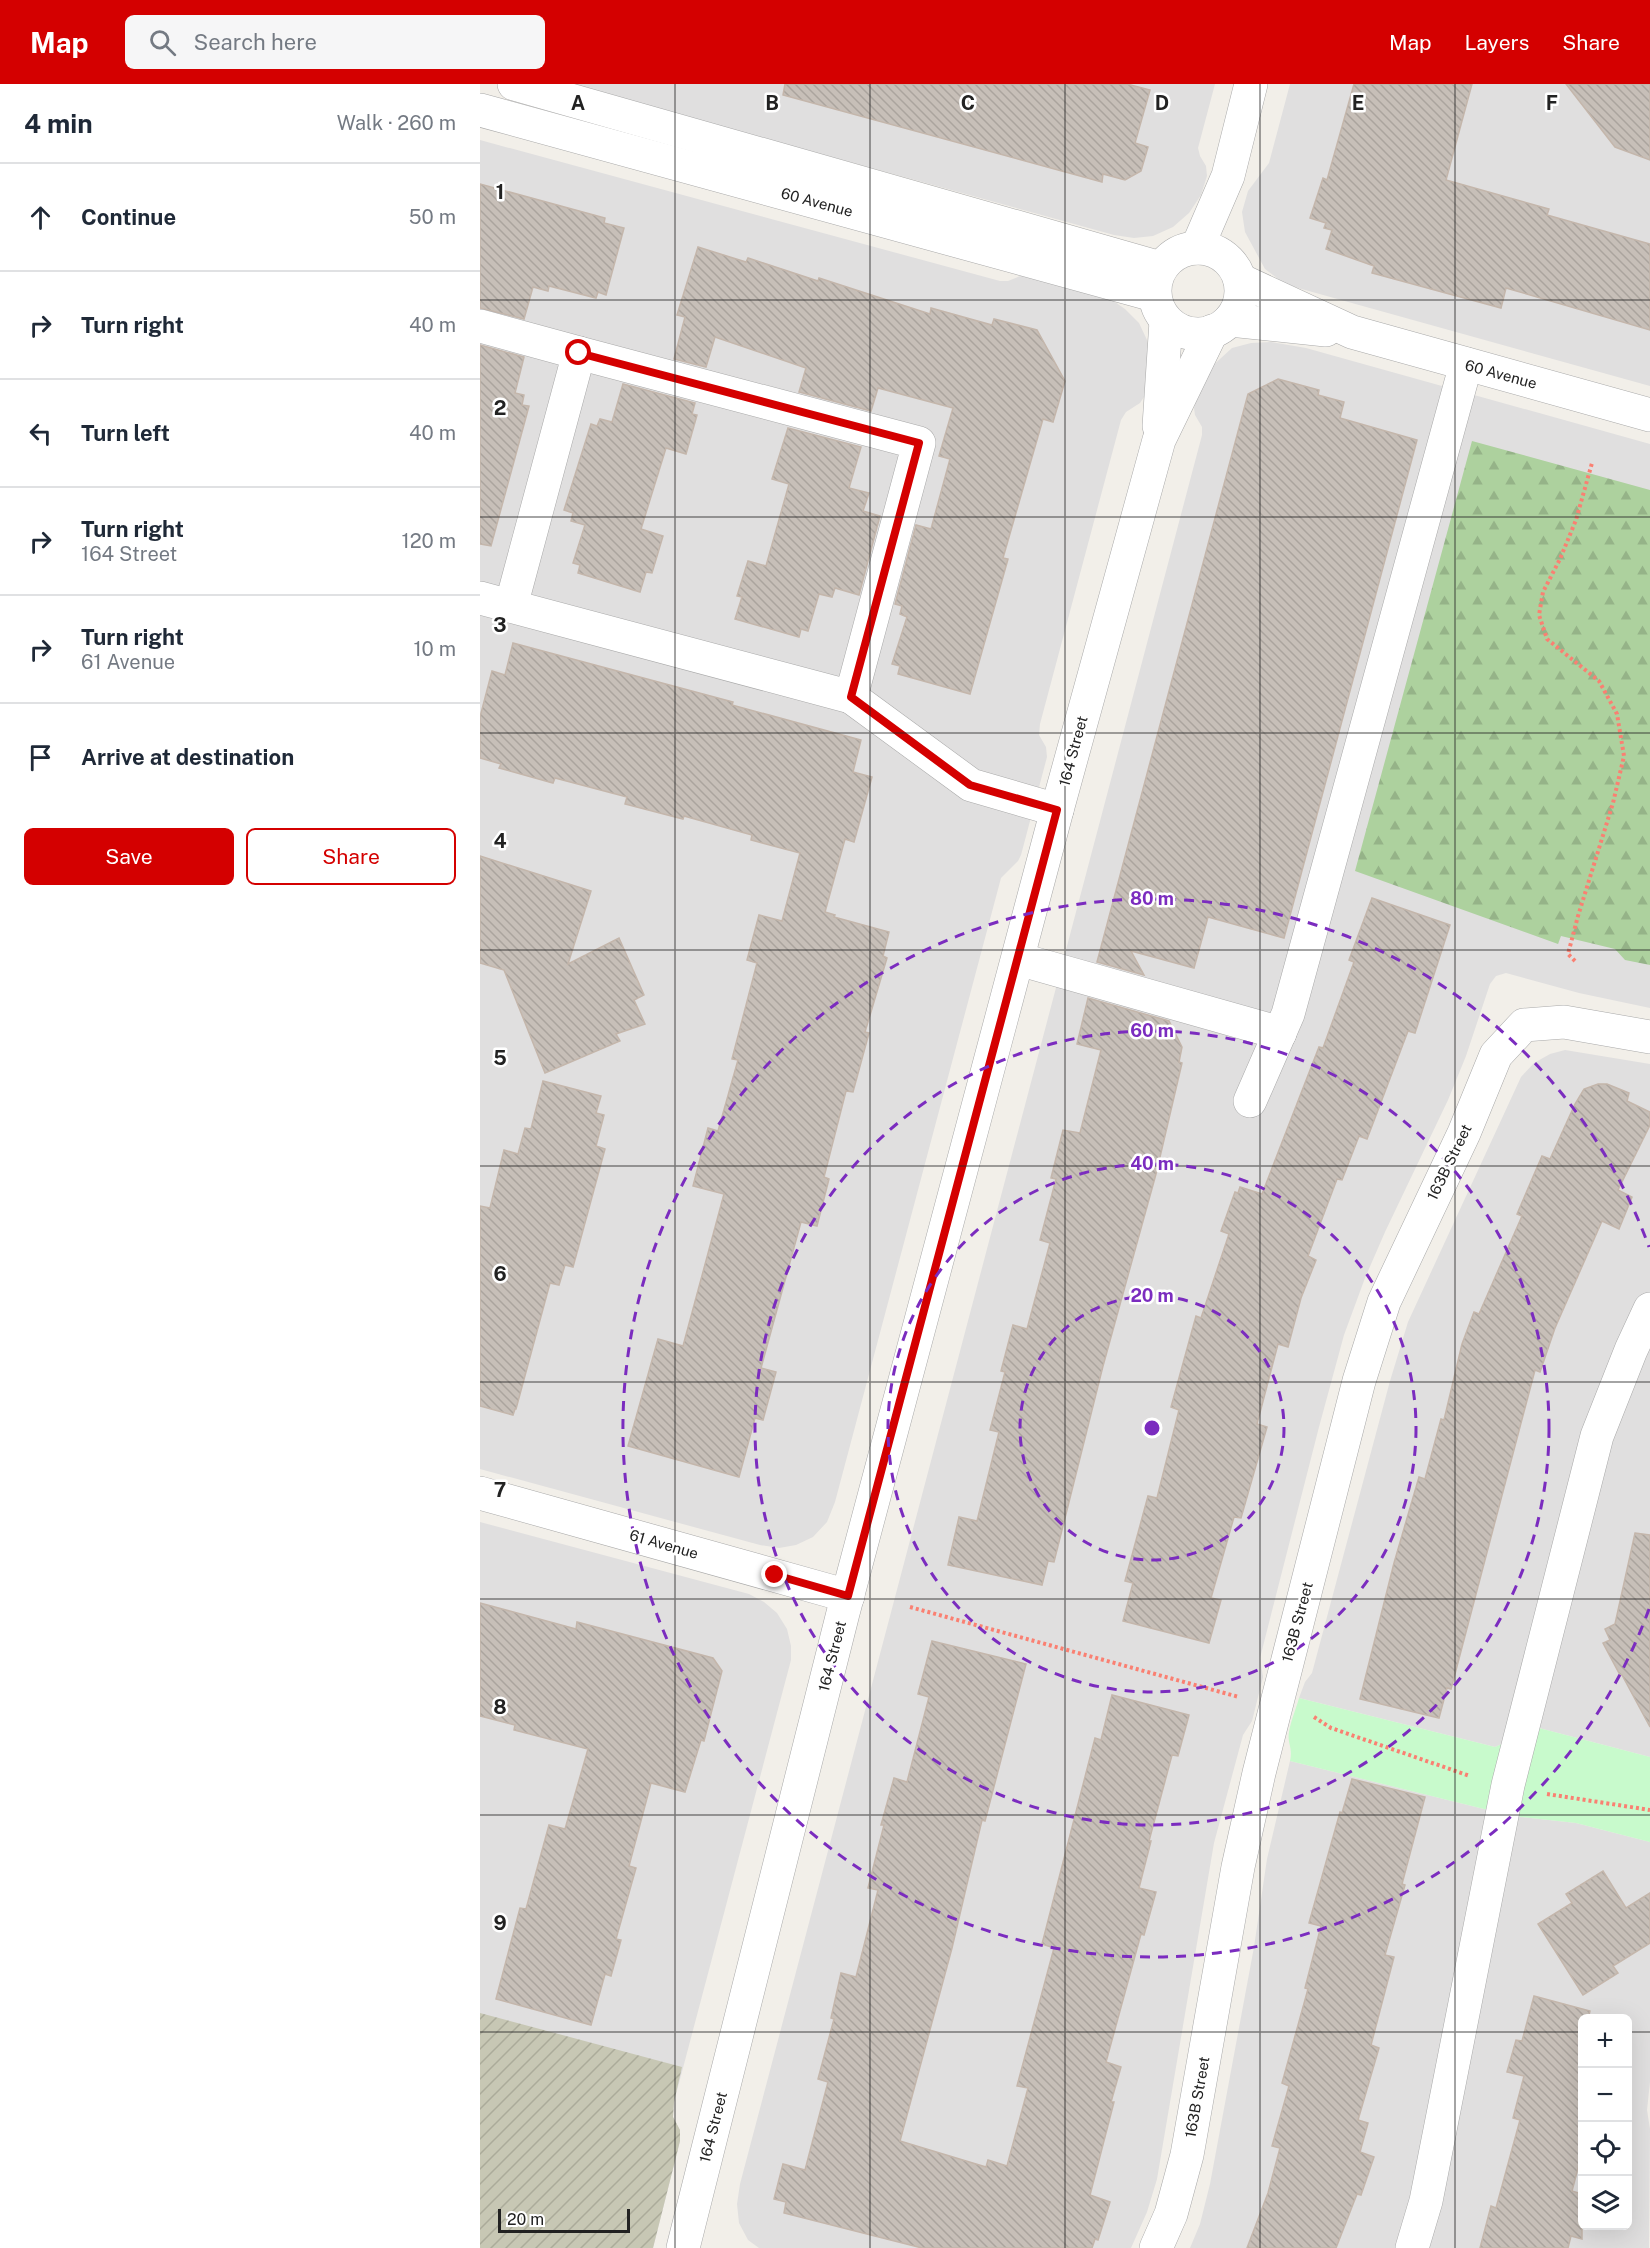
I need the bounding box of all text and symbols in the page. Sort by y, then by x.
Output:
search box [125,15,545,69]
text: Map [30,26,89,59]
icon: search [146,26,179,59]
text: Search here [194,29,317,55]
text: Map [1389,30,1432,55]
text: Layers [1465,30,1529,55]
text: Share [1562,30,1620,55]
text: A [571,91,585,115]
text: B [765,91,779,115]
text: C [961,91,975,115]
text: D [1155,91,1169,115]
text: E [1352,91,1364,115]
text: F [1546,91,1558,115]
text: 4 min [24,108,93,139]
text: Walk · 260 m [337,111,456,135]
text: 1 [496,180,504,204]
street label: 60 Avenue [779,184,855,220]
icon: ahead [24,201,57,234]
text: Continue [81,204,176,230]
text: 50 m [409,205,456,229]
icon: right [24,309,57,342]
text: Turn right [81,312,184,338]
text: 40 m [409,313,456,337]
route start [565,339,591,365]
street label: 60 Avenue [1463,356,1539,392]
text: 2 [494,396,506,420]
icon: left [24,417,57,450]
text: Turn left [81,420,170,446]
text: 40 m [409,421,456,445]
text: Turn right [81,516,184,542]
icon: right [24,525,57,558]
text: 120 m [402,529,456,553]
text: 164 Street [81,542,177,566]
text: 3 [493,613,507,637]
text: Turn right [81,624,184,650]
icon: right [24,633,57,666]
text: 10 m [413,637,456,661]
text: 61 Avenue [81,650,175,674]
street label: 164 Street [1055,714,1091,788]
icon: arrive [24,741,57,774]
text: Arrive at destination [81,744,294,770]
button: Save [24,828,234,885]
button: Share [246,828,456,885]
text: 4 [493,829,507,853]
text: 80 m [1130,888,1174,909]
text: 60 m [1130,1020,1174,1041]
text: 5 [493,1046,507,1070]
street label: 163B Street [1423,1121,1475,1203]
text: 40 m [1130,1153,1174,1174]
text: 6 [493,1262,507,1286]
text: 20 m [1130,1285,1174,1306]
centre of rings [1142,1418,1162,1438]
text: 7 [494,1478,506,1502]
street label: 61 Avenue [628,1526,700,1562]
route end [761,1561,787,1587]
street label: 163B Street [1278,1580,1316,1664]
street label: 164 Street [815,1619,849,1693]
text: 8 [493,1695,507,1719]
text: 9 [493,1911,507,1935]
map controls [1578,2014,1632,2230]
button: + [1578,2014,1632,2068]
street label: 163B Street [1181,2055,1213,2139]
button: − [1578,2068,1632,2122]
street label: 164 Street [696,2090,730,2164]
button: locate [1578,2122,1632,2176]
button: layers [1578,2176,1632,2230]
scale bar [498,2206,630,2234]
text: 20 m [507,2210,544,2229]

